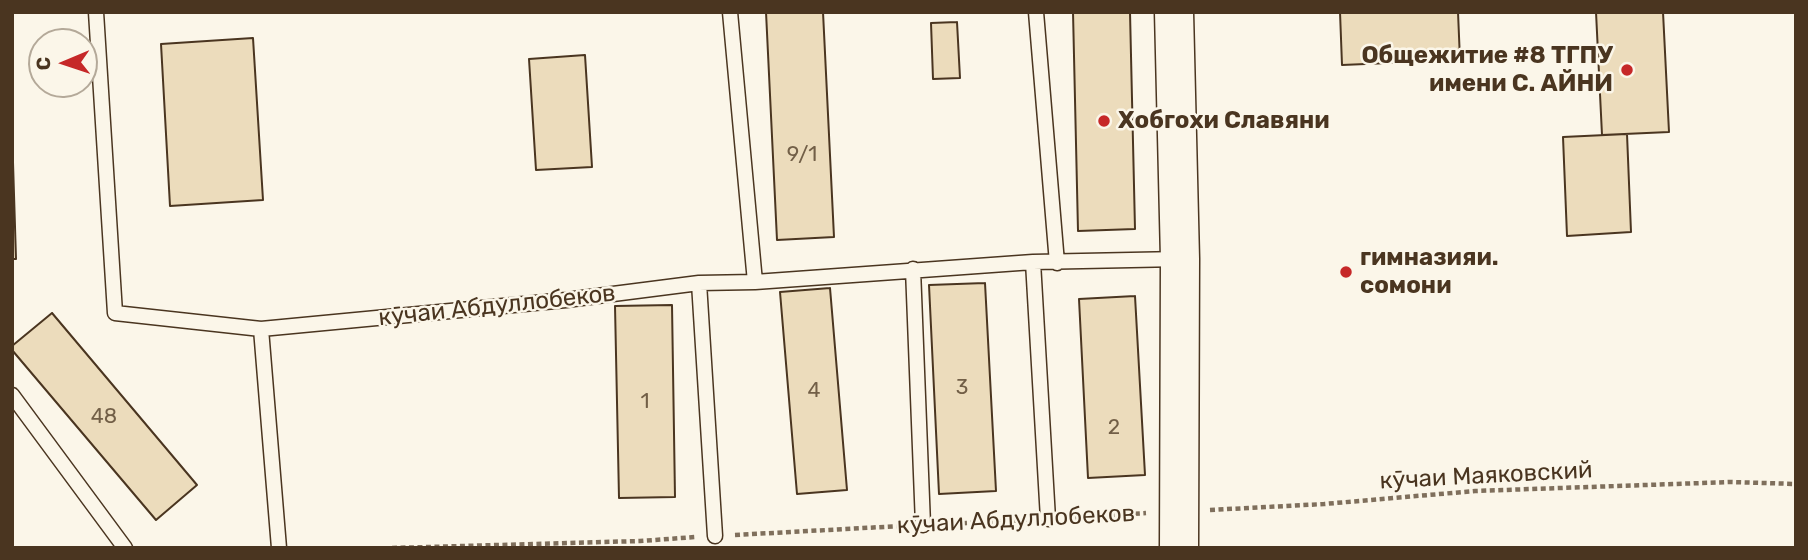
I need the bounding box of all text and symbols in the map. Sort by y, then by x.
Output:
north arrow [28,28,98,98]
place label: Общежитие #8 ТГПУ имени С. АЙНИ [1361,42,1613,98]
text: С [32,57,55,71]
marker: Общежитие #8 ТГПУ имени С. АЙНИ [1619,62,1635,78]
place label: Хобгохи Славяни [1118,107,1330,135]
marker: Хобгохи Славяни [1096,113,1112,129]
house number: 9/1 [787,142,817,168]
place label: гимназияи. сомони [1360,244,1499,300]
marker: гимназияи. сомони [1338,264,1354,280]
street label: кӯчаи Абдуллобеков [377,279,617,333]
house number: 3 [956,375,968,401]
house number: 4 [807,378,821,404]
house number: 1 [641,389,649,415]
house number: 48 [91,404,117,430]
house number: 2 [1108,415,1120,441]
street label: кӯчаи Маяковский [1379,456,1593,496]
street label: кӯчаи Абдуллобеков [896,499,1136,541]

